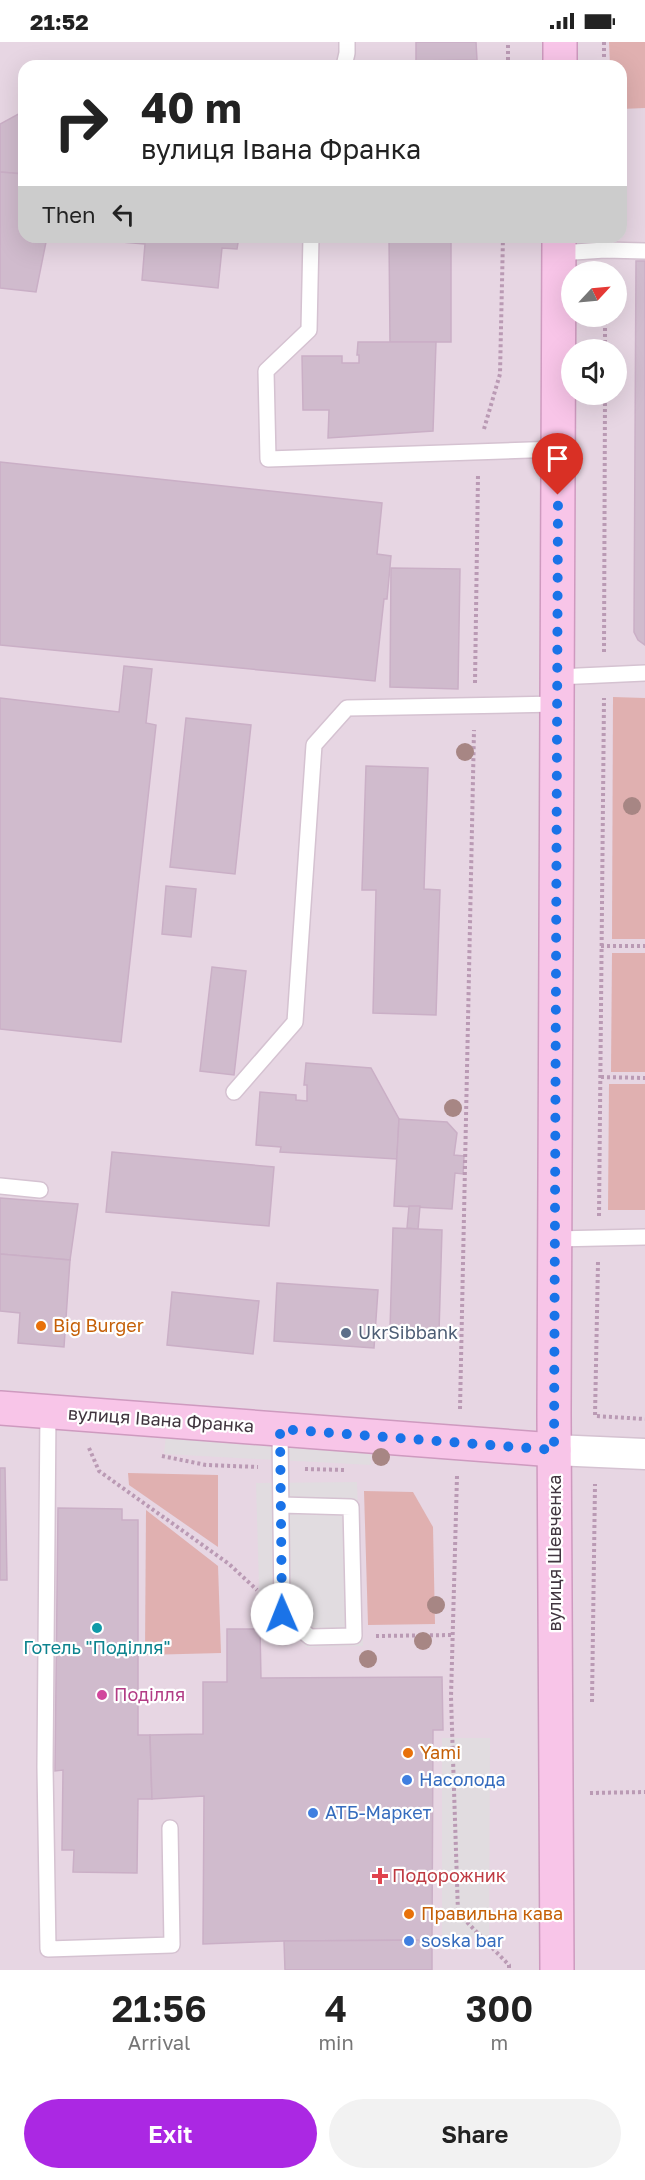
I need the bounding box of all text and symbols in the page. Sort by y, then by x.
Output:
text: 21:52 [30,8,89,35]
text: 40 m [141,82,242,132]
icon: right [42,84,120,162]
text: вулиця Івана Франка [141,133,421,165]
icon: left [107,198,140,231]
text: Then [42,201,95,228]
north arrow [561,261,627,327]
map controls [561,261,627,405]
button: sound [561,339,627,405]
pin [532,433,583,495]
icon: arrive [541,442,574,475]
place label: Big Burger [53,1314,144,1336]
marker: Big Burger [34,1319,48,1333]
place label: UkrSibbank [358,1321,458,1343]
marker: UkrSibbank [339,1326,353,1340]
street label: вулиця Івана Франка [67,1402,255,1436]
street label: вулиця Шевченка [543,1475,565,1631]
position arrow [250,1582,314,1646]
marker: Готель "Поділля" [90,1621,104,1635]
place label: Готель "Поділля" [23,1636,171,1658]
place label: Поділля [114,1683,185,1705]
marker: Поділля [95,1688,109,1702]
place label: Yami [420,1741,461,1763]
marker: Yami [401,1746,415,1760]
place label: Насолода [419,1768,506,1790]
marker: Насолода [400,1773,414,1787]
place label: АТБ-Маркет [325,1801,432,1823]
marker: АТБ-Маркет [306,1806,320,1820]
place label: Подорожник [392,1864,506,1886]
marker: Подорожник [373,1869,387,1883]
place label: Правильна кава [421,1902,563,1924]
marker: Правильна кава [402,1907,416,1921]
place label: soska bar [421,1929,504,1951]
marker: soska bar [402,1934,416,1948]
text: 21:56 [112,1987,207,2030]
text: 4 [325,1987,347,2030]
text: 300 [465,1987,533,2030]
text: Arrival [128,2030,191,2054]
text: min [318,2030,354,2054]
text: m [491,2030,508,2054]
button: Exit [24,2099,317,2168]
button: Share [329,2099,621,2168]

